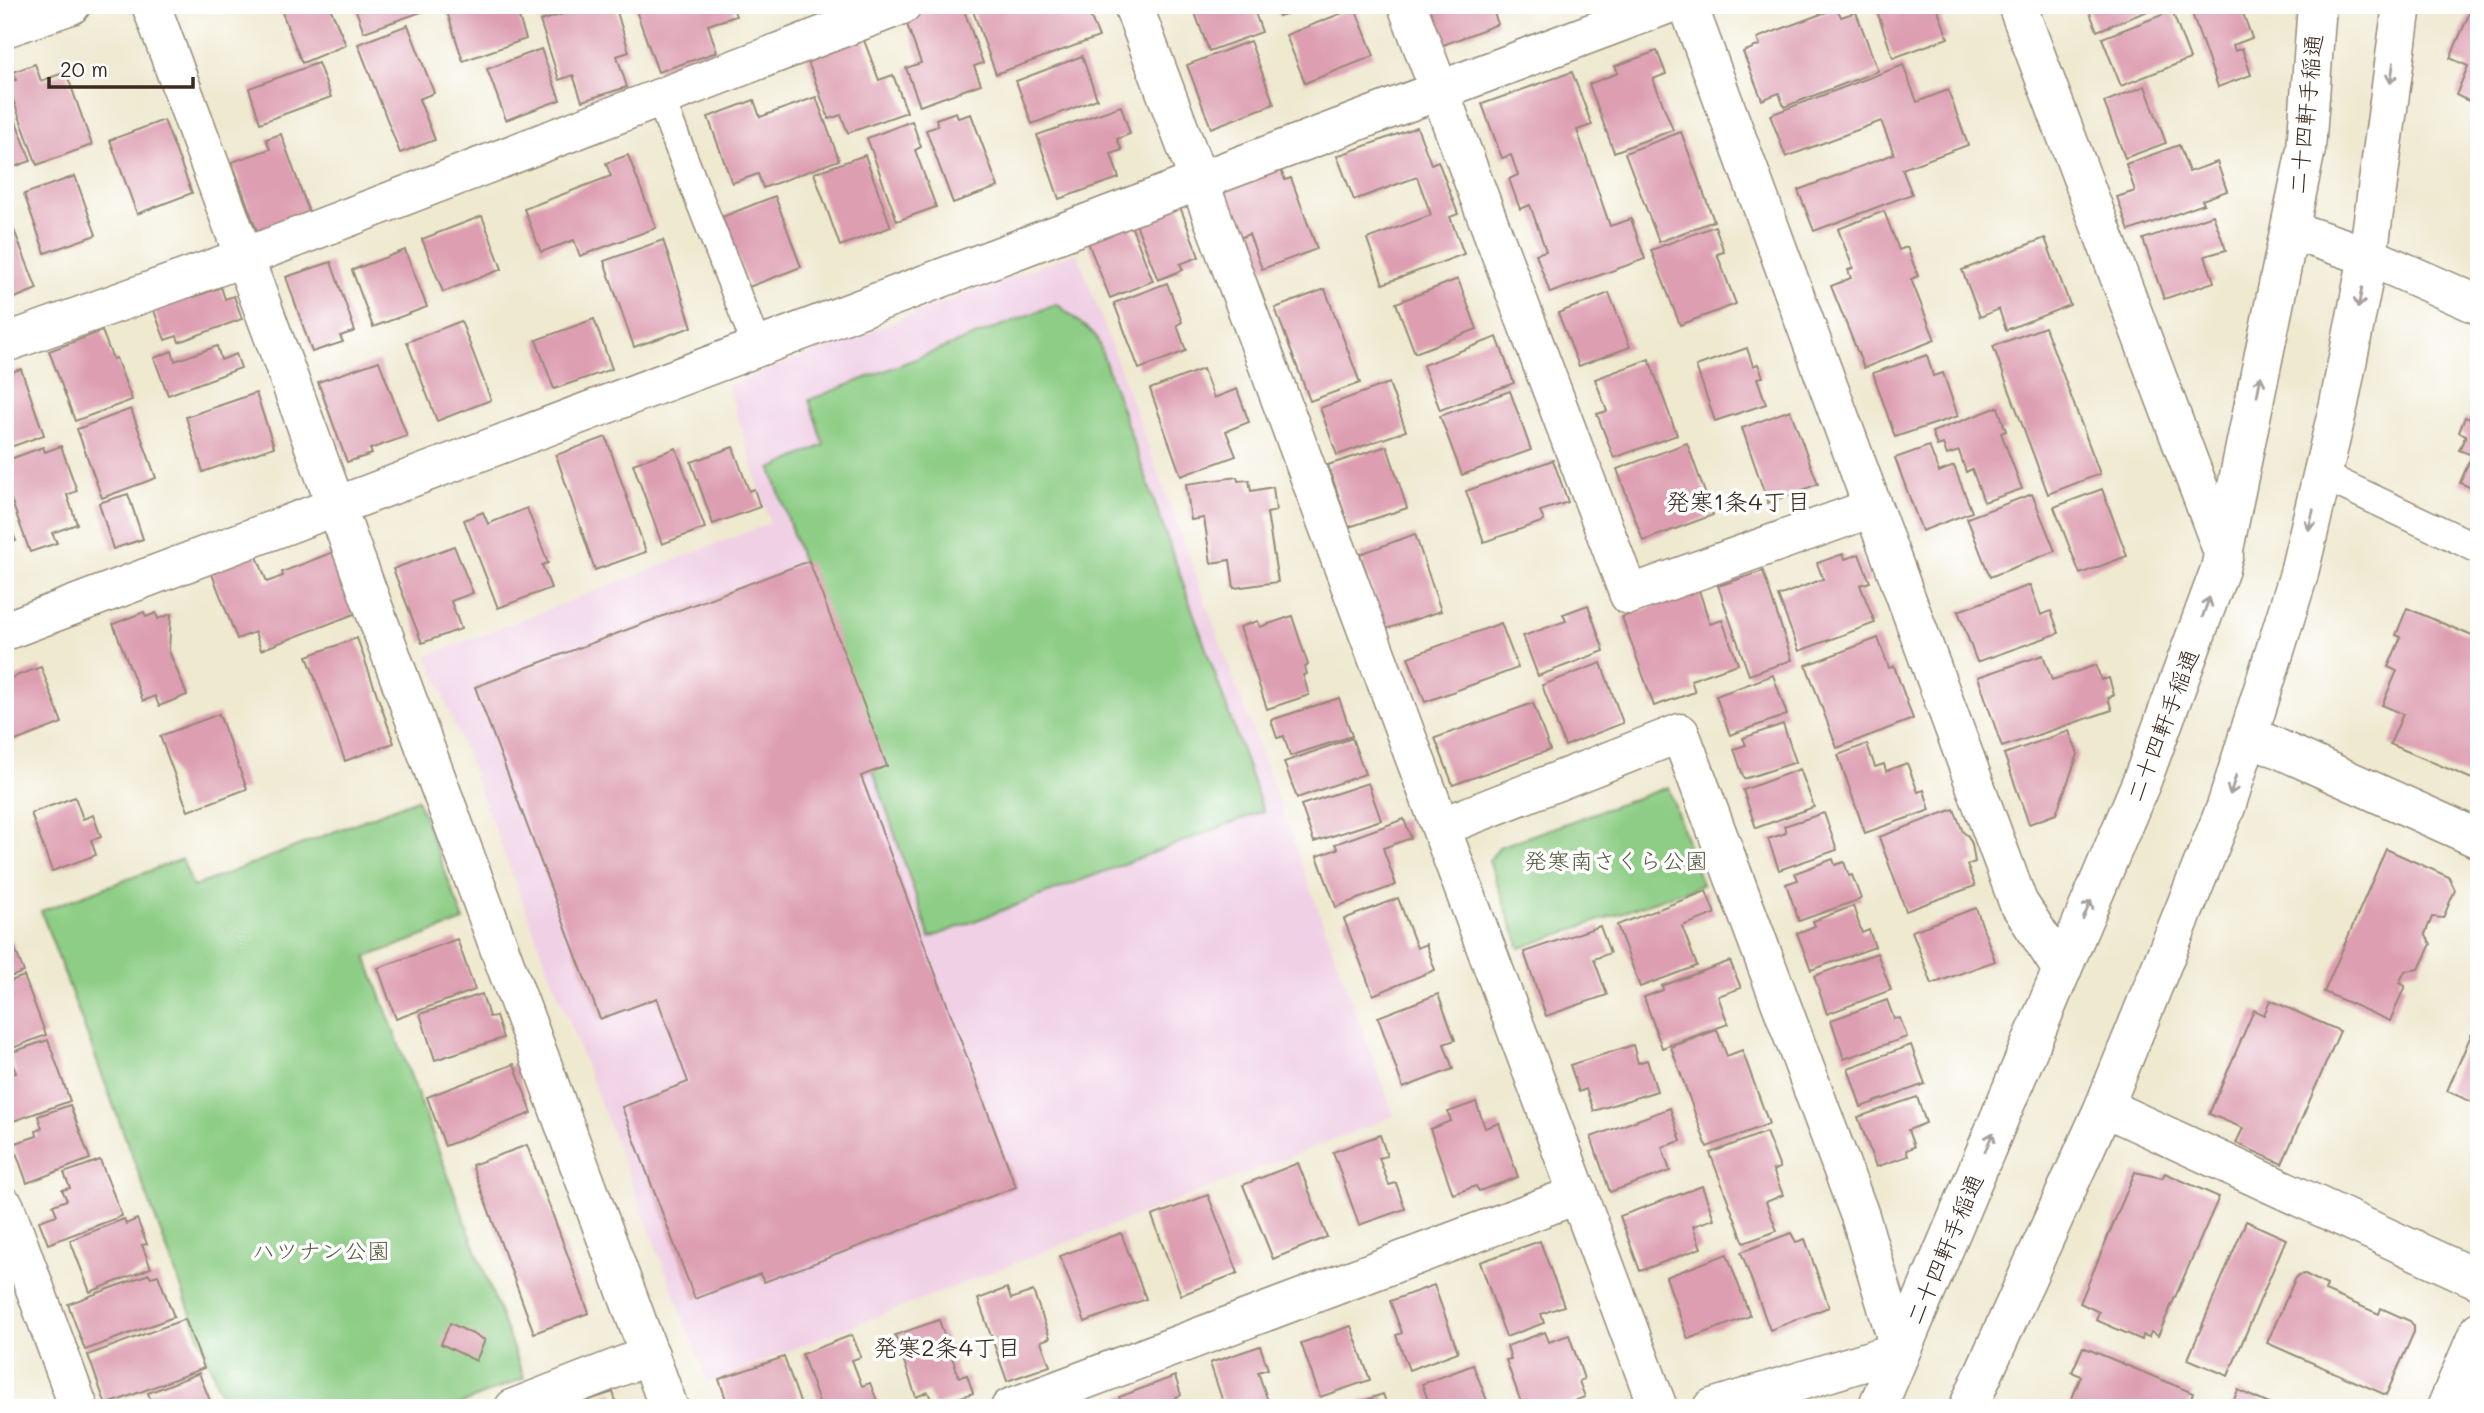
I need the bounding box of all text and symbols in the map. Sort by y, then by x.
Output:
street label: 二十四軒手稲通 [2282,32,2328,196]
scale bar [49,46,192,90]
text: 20 m [60,55,108,82]
one-way arrow [2386,61,2399,84]
one-way arrow [2352,286,2366,309]
one-way arrow [2253,375,2266,398]
district label: 発寒1条4丁目 [1666,485,1810,516]
one-way arrow [2304,508,2317,531]
one-way arrow [2201,596,2214,618]
street label: 二十四軒手稲通 [2119,644,2205,806]
one-way arrow [2226,774,2239,796]
park label: 発寒南さくら公園 [1524,845,1708,875]
one-way arrow [2081,899,2094,921]
one-way arrow [1983,1131,1996,1153]
street label: 二十四軒手稲通 [1899,1169,1989,1329]
park label: ハツナン公園 [252,1235,390,1265]
district label: 発寒2条4丁目 [873,1331,1021,1362]

